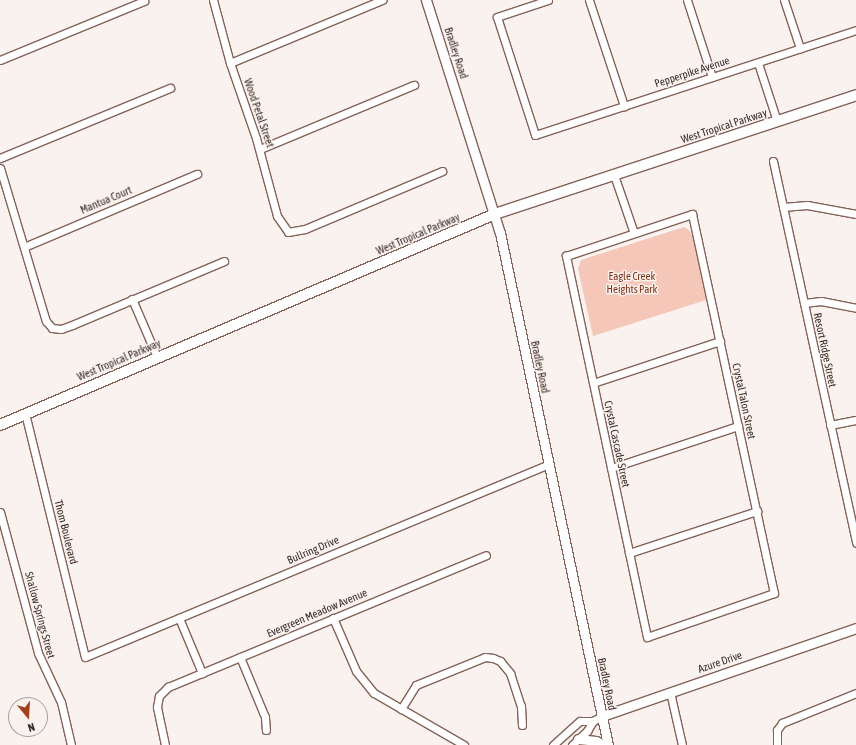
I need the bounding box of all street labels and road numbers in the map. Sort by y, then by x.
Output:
street label: Bradley Road [441,26,471,80]
street label: Pepperpike Avenue [653,54,731,90]
street label: Wood Petal Street [241,77,277,149]
street label: West Tropical Parkway [679,106,769,146]
street label: Mantua Court [78,183,134,217]
street label: West Tropical Parkway [374,210,462,258]
street label: Resort Ridge Street [811,312,839,388]
street label: West Tropical Parkway [75,336,163,384]
street label: Bradley Road [528,340,552,394]
street label: Crystal Talon Street [729,362,759,440]
street label: Crystal Cascade Street [601,399,633,489]
street label: Thom Boulevard [52,498,80,566]
street label: Bullring Drive [285,533,341,567]
street label: Shallow Springs Street [22,570,58,660]
street label: Evergreen Meadow Avenue [265,586,369,640]
street label: Azure Drive [696,648,744,676]
street label: Bradley Road [595,657,619,711]

